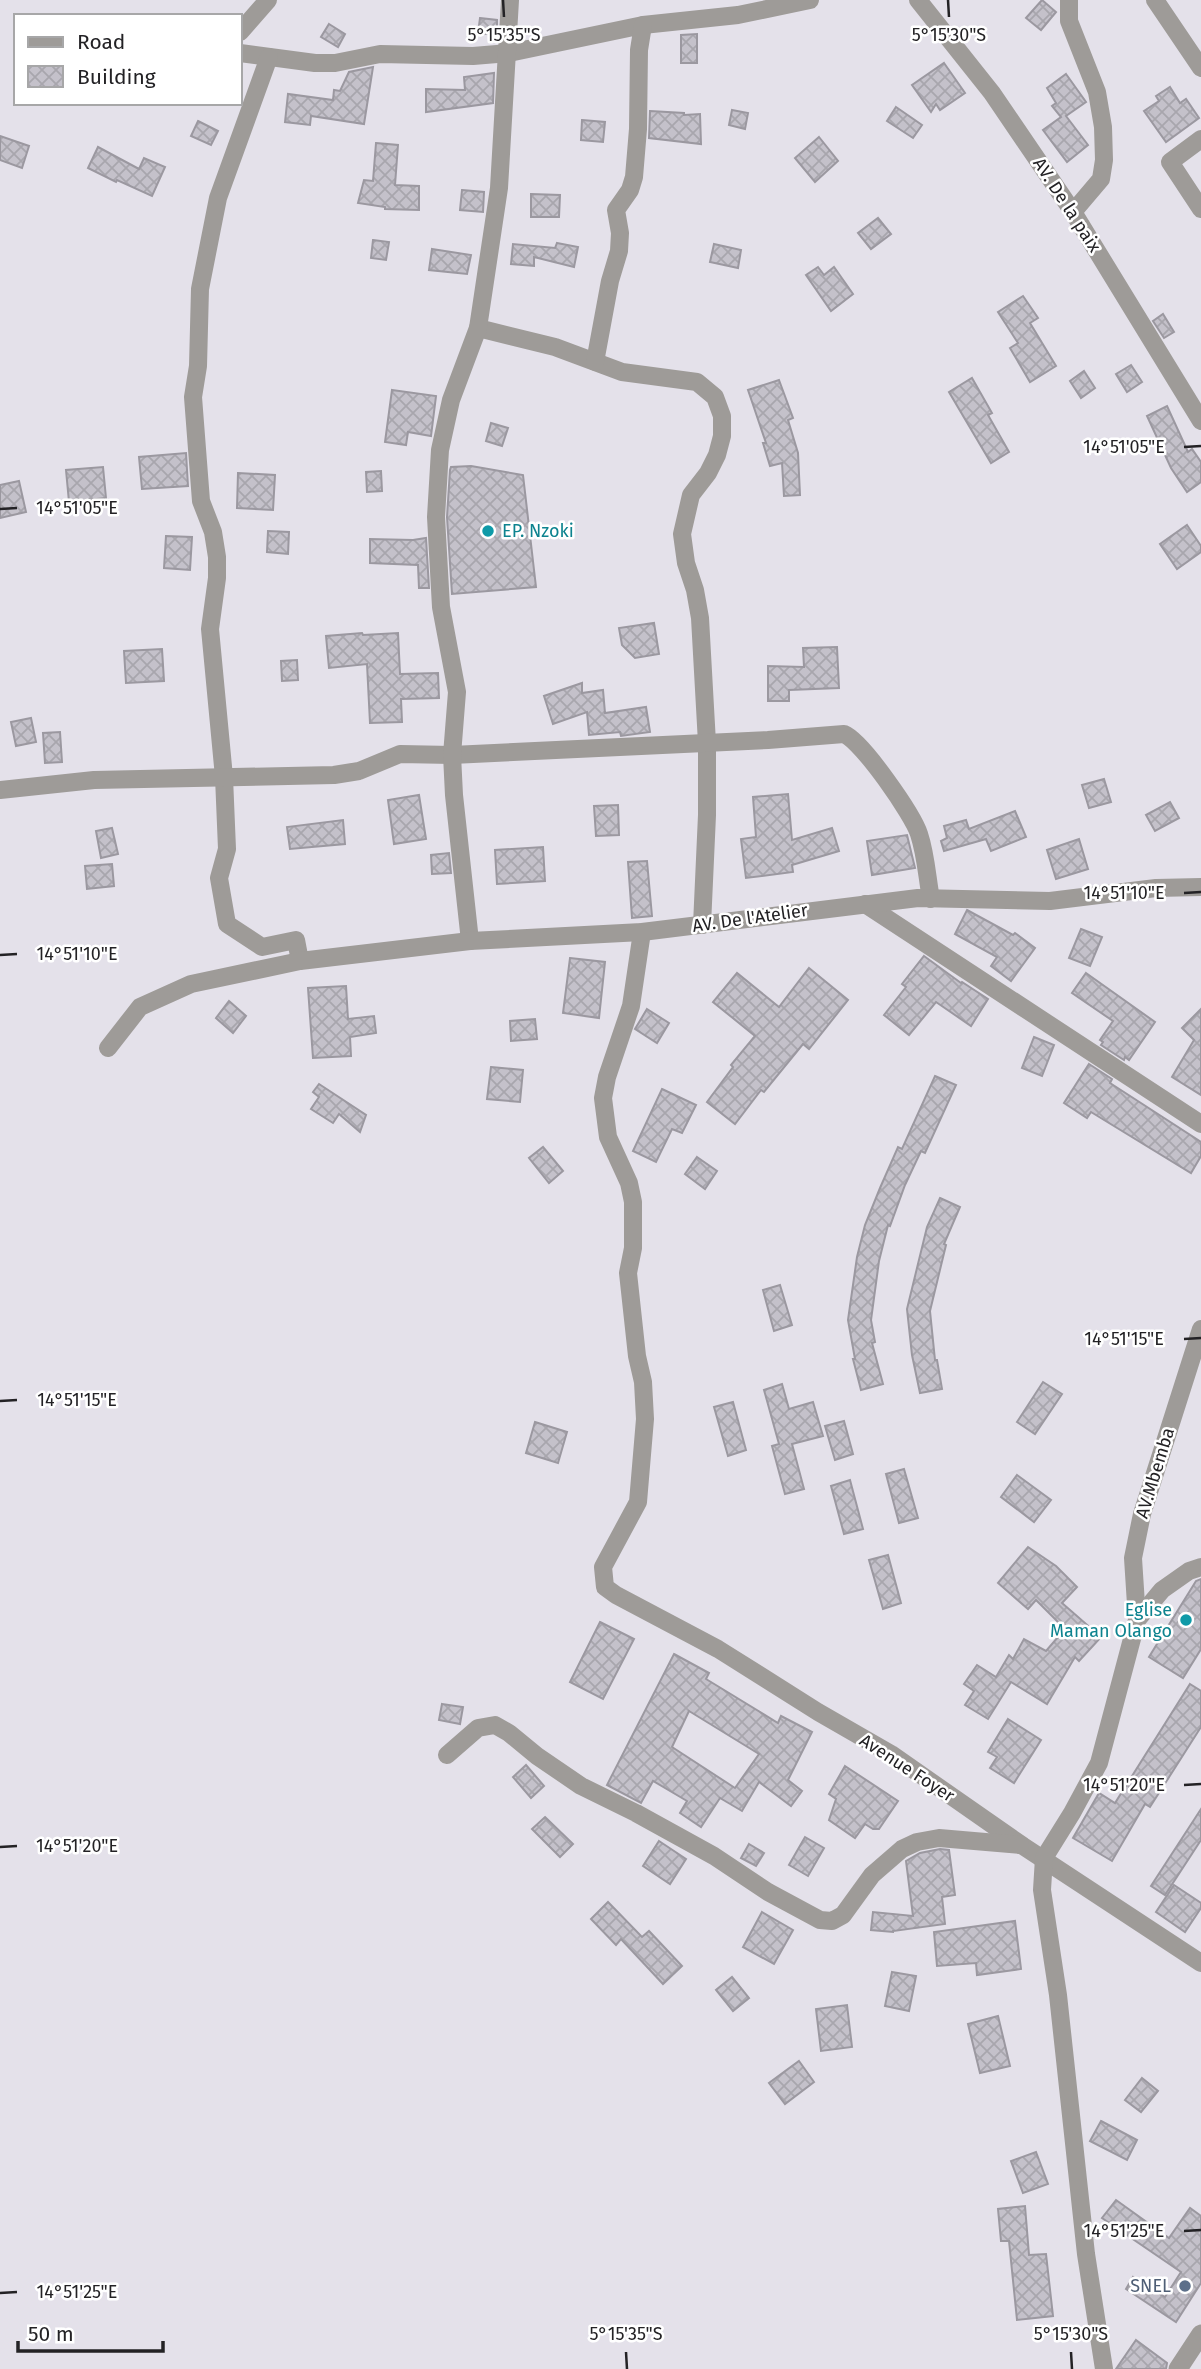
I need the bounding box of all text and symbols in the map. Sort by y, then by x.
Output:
legend [14,14,242,105]
text: 5°15'35"S [468,24,541,46]
text: 5°15'30"S [912,24,986,46]
text: Road [77,29,125,55]
text: Building [77,64,156,90]
street label: AV. De la paix [1028,154,1106,257]
text: 14°51'05"E [1083,436,1165,458]
text: 14°51'05"E [36,497,118,519]
place label: EP. Nzoki [502,520,574,542]
marker: EP. Nzoki [480,523,496,539]
text: 14°51'10"E [1083,882,1165,904]
street label: AV. De l'Atelier [691,899,809,937]
text: 14°51'10"E [36,943,118,965]
text: 14°51'15"E [1084,1328,1164,1350]
text: 14°51'15"E [37,1389,117,1411]
street label: AV.Mbemba [1131,1425,1179,1521]
place label: Eglise Maman Olango [1050,1599,1172,1642]
marker: Eglise Maman Olango [1178,1612,1194,1628]
street label: Avenue Foyer [855,1729,959,1807]
text: 14°51'20"E [1083,1774,1165,1796]
text: 14°51'20"E [36,1835,118,1857]
text: 14°51'25"E [1084,2220,1164,2242]
place label: SNEL [1130,2275,1171,2297]
marker: SNEL [1177,2278,1193,2294]
text: 14°51'25"E [37,2281,117,2303]
scale bar [18,2310,163,2354]
text: 50 m [28,2321,74,2347]
text: 5°15'35"S [590,2323,663,2345]
text: 5°15'30"S [1034,2323,1108,2345]

